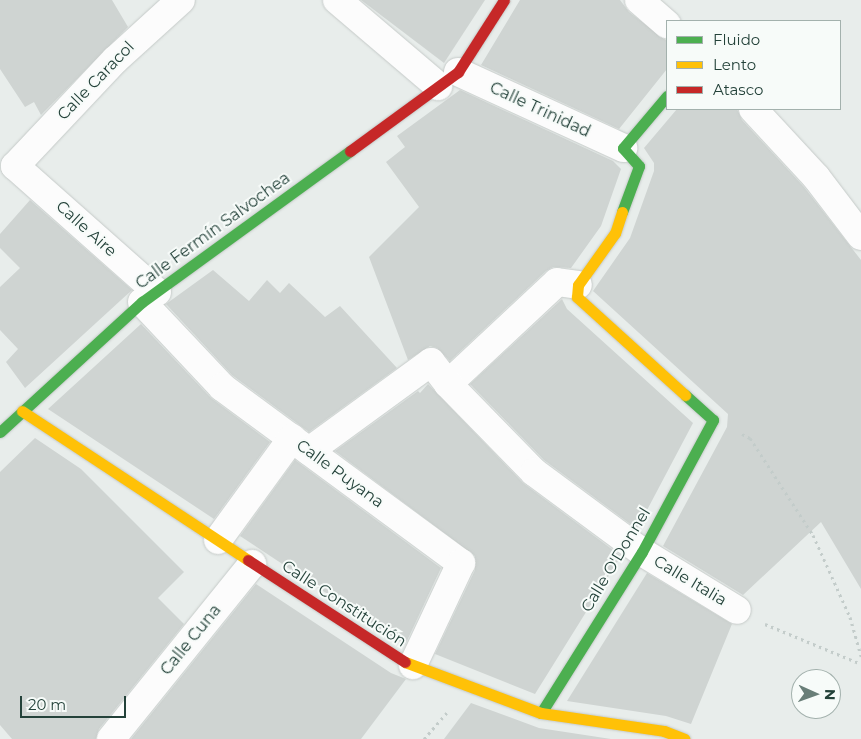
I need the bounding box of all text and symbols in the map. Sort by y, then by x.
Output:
legend [666,20,841,110]
text: Fluido [713,30,760,49]
street label: Calle Caracol [54,38,138,124]
text: Lento [713,55,756,74]
street label: Calle Trinidad [487,78,593,142]
text: Atasco [713,80,763,99]
street label: Calle Fermín Salvochea [132,169,294,293]
street label: Calle Aire [52,197,120,261]
street label: Calle Puyana [293,436,387,512]
street label: Calle O'Donnel [577,504,655,616]
street label: Calle Italia [650,552,730,610]
street label: Calle Constitución [278,557,410,651]
street label: Calle Cuna [157,601,225,679]
north arrow [791,669,841,719]
scale bar [22,686,129,718]
text: N [821,689,839,700]
text: 20 m [28,695,66,714]

